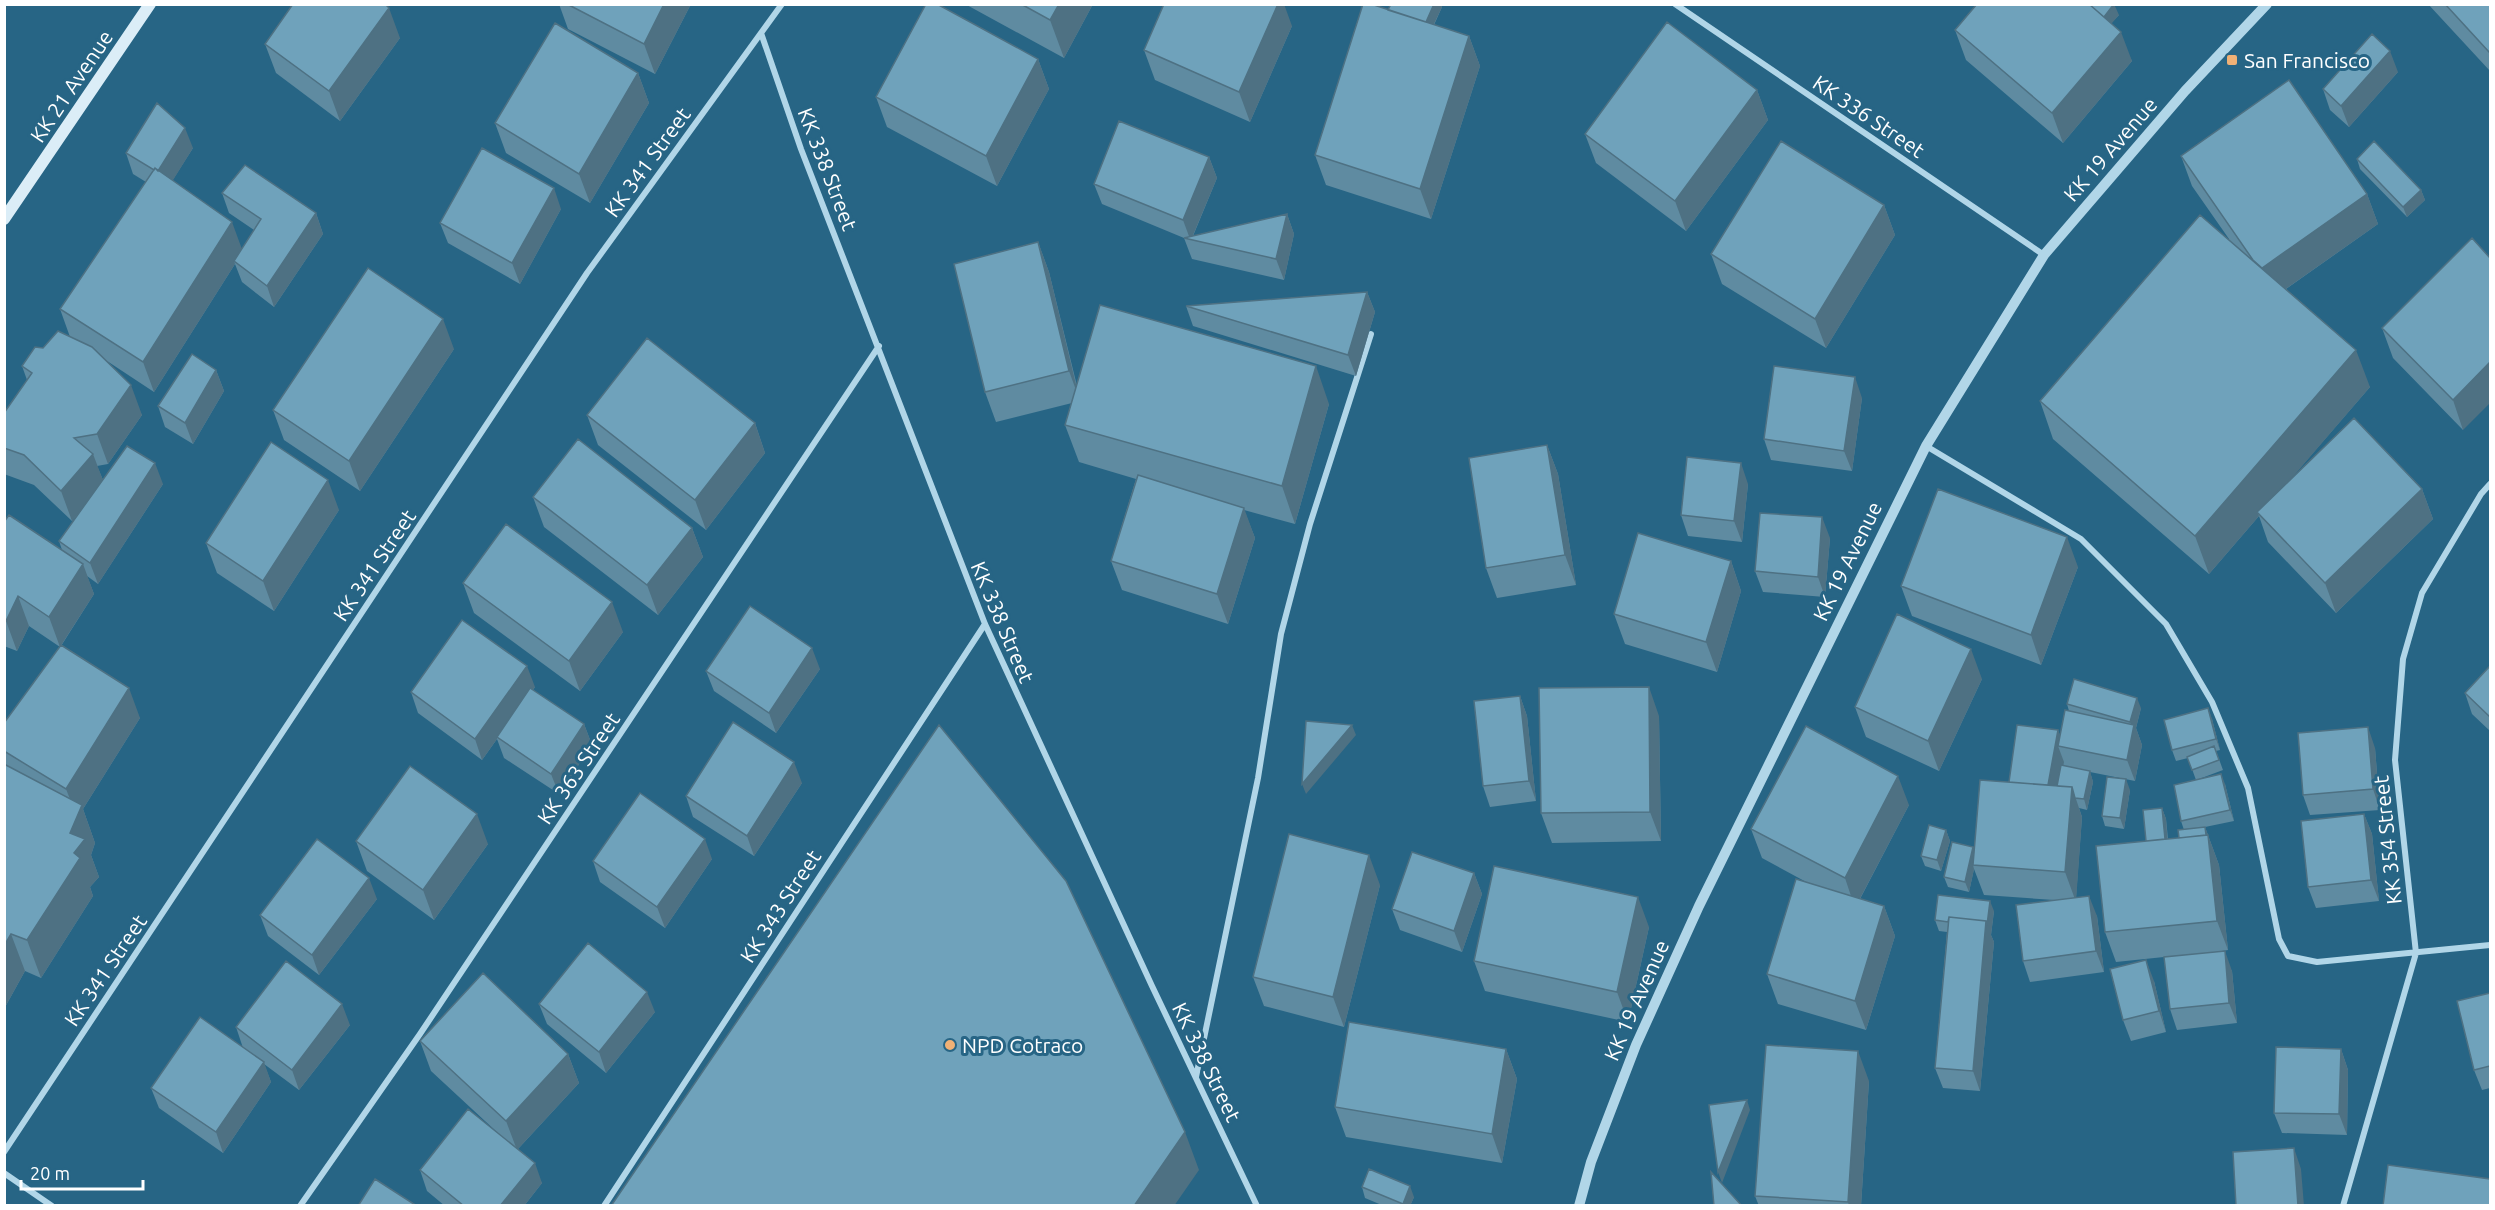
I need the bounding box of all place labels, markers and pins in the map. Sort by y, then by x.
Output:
place label: San Francisco [2244,48,2370,72]
marker: San Francisco [2225,53,2239,67]
place label: NPD Cotraco [962,1033,1083,1057]
marker: NPD Cotraco [943,1038,957,1052]

